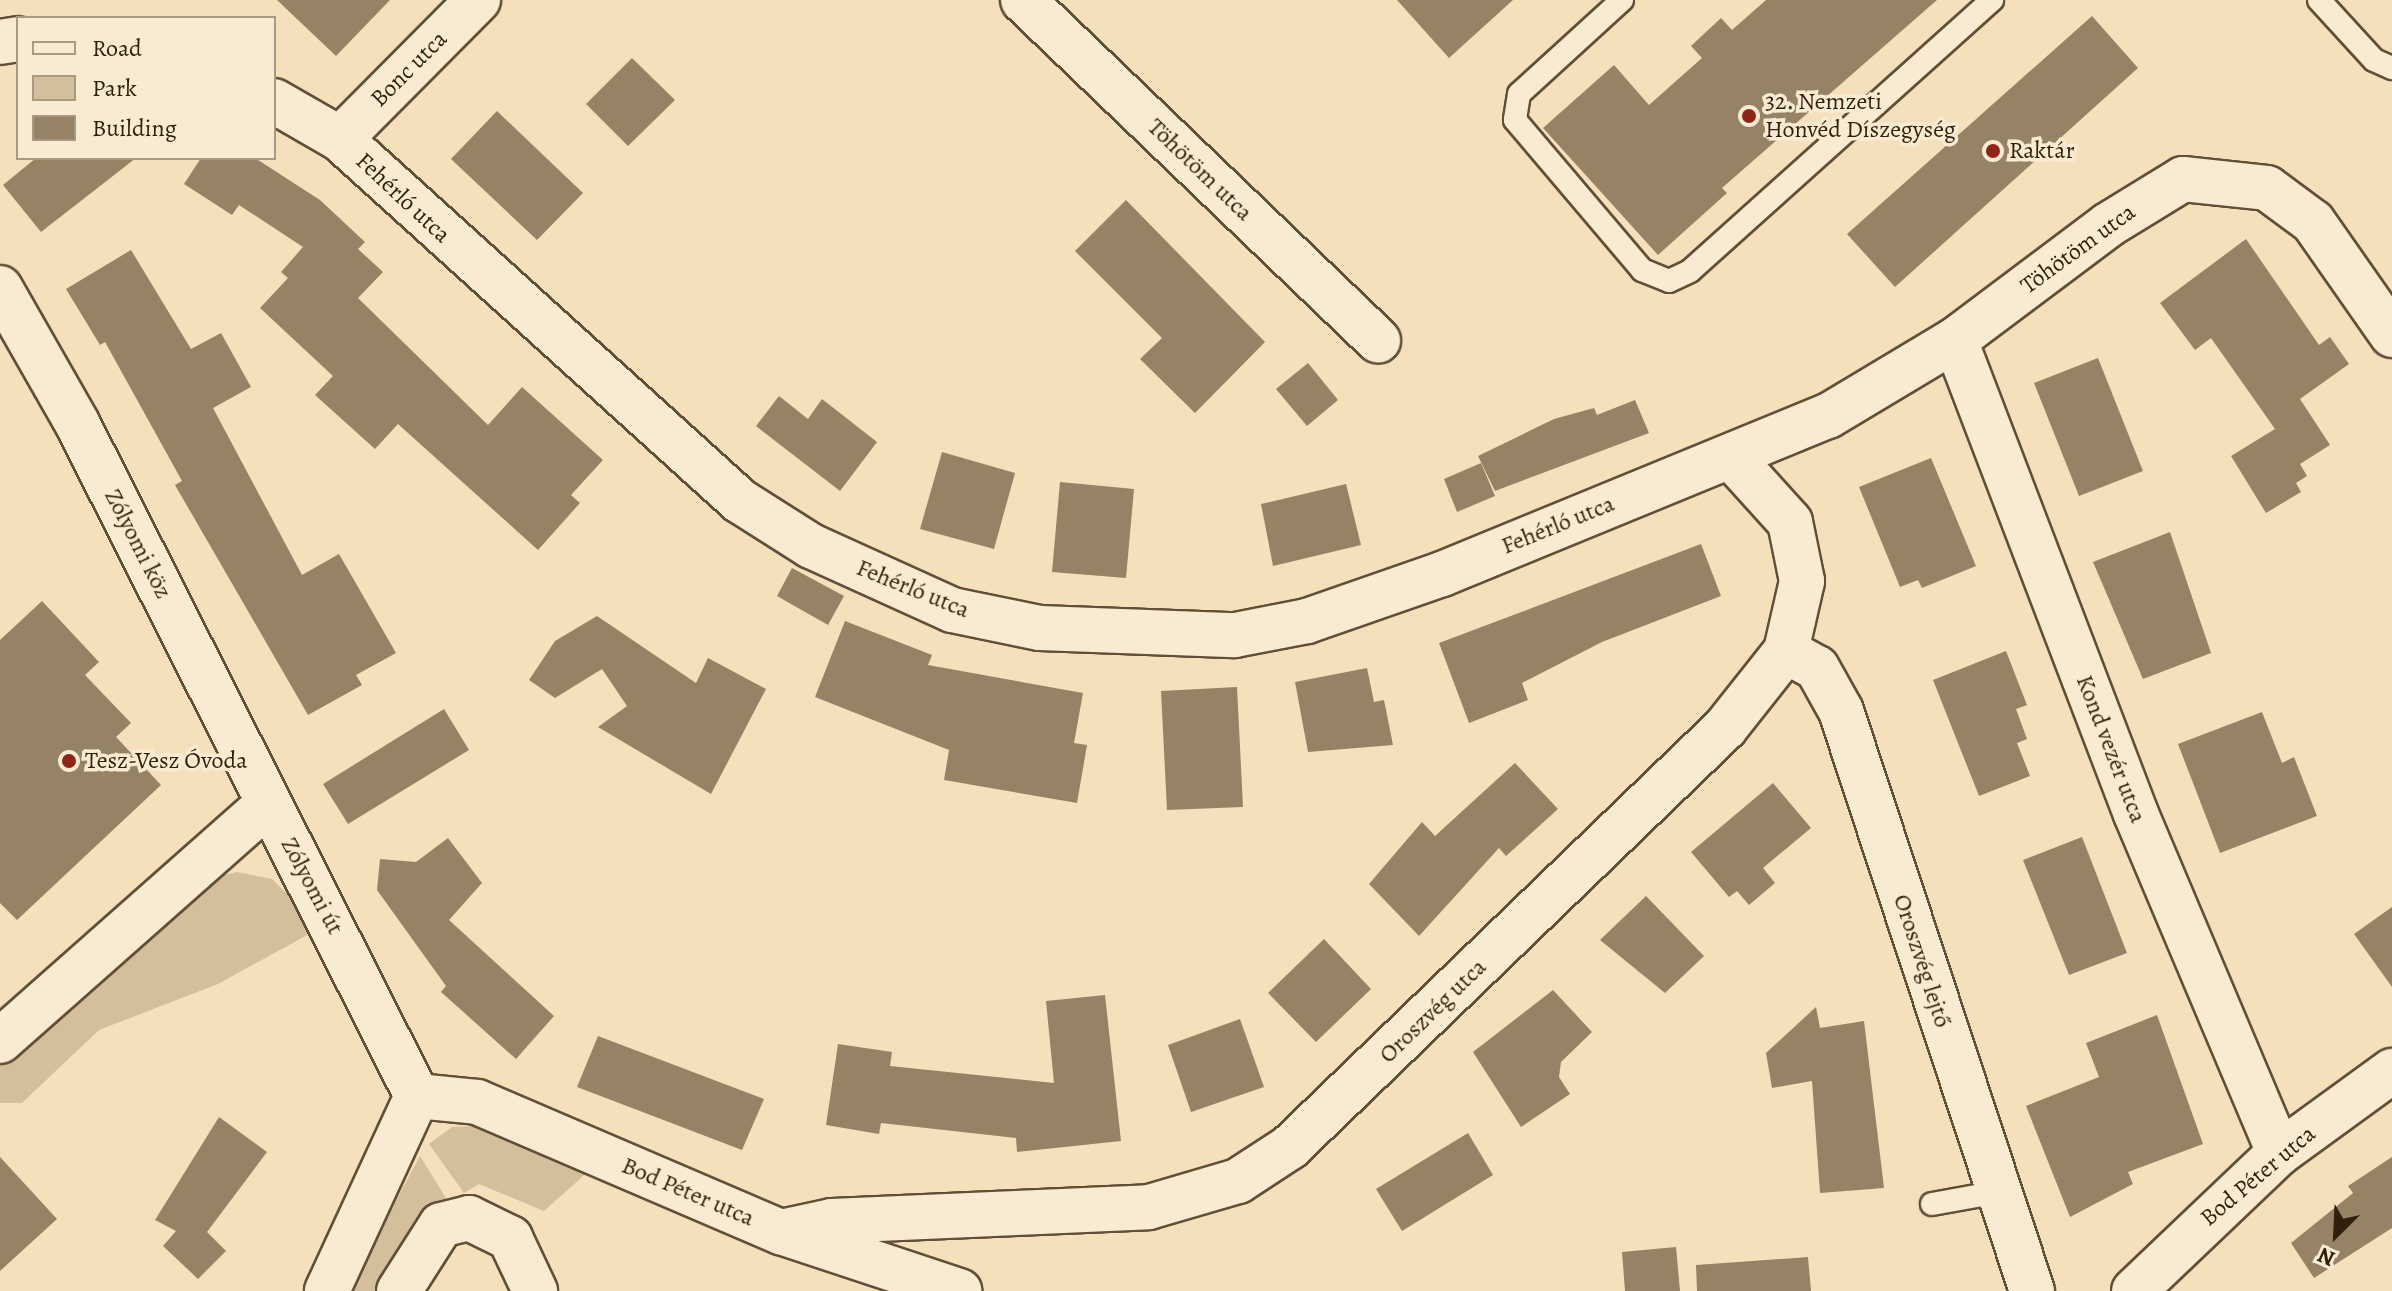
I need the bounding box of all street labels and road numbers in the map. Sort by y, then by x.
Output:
street label: Bonc utca [365,25,453,113]
street label: Töhötöm utca [1141,113,1259,227]
street label: Fehérló utca [350,147,456,249]
street label: Töhötöm utca [2015,198,2141,300]
street label: Zólyomi köz [98,484,178,604]
street label: Fehérló utca [1497,489,1619,561]
street label: Fehérló utca [852,553,974,625]
street label: Kond vezér utca [2070,671,2152,827]
street label: Zólyomi út [274,833,350,939]
street label: Oroszvég lejtő [1887,891,1957,1031]
street label: Oroszvég utca [1373,953,1493,1069]
street label: Bod Péter utca [2195,1120,2321,1232]
street label: Bod Péter utca [617,1151,759,1233]

